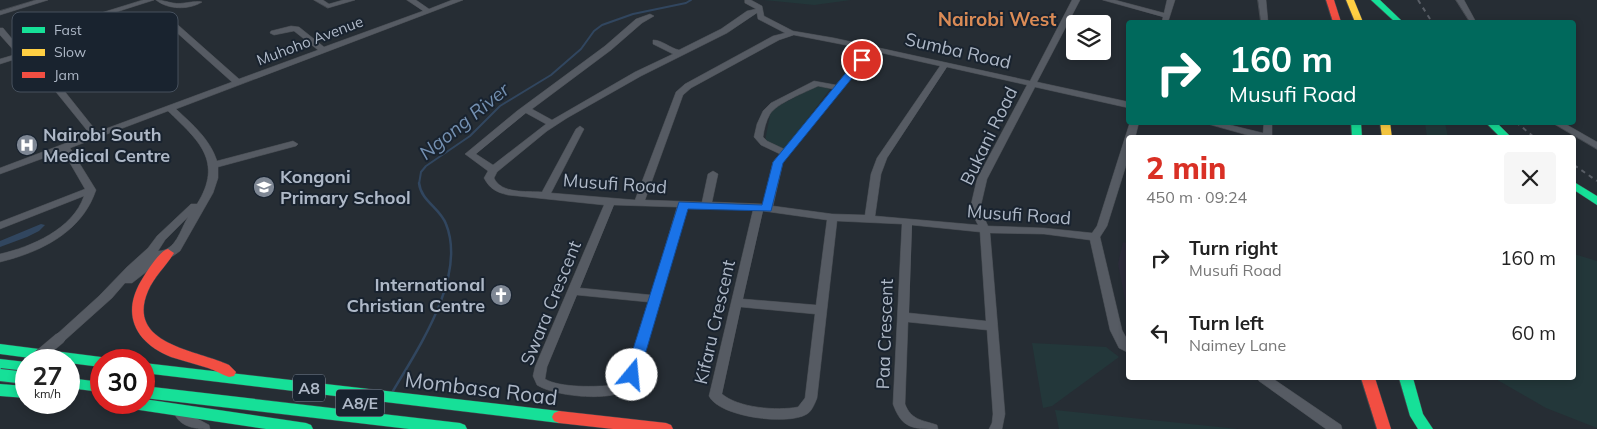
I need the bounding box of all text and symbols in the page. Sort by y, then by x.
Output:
district label: Nairobi West [938,7,1056,31]
legend [12,12,178,92]
street label: Muhoho Avenue [254,12,366,70]
map controls [1066,15,1111,60]
button: layers [1066,15,1111,60]
text: Fast [54,21,82,39]
street label: Sumba Road [903,27,1013,74]
text: 160 m [1229,37,1333,81]
pin [841,39,883,81]
icon: right [1146,40,1211,105]
text: Slow [54,43,86,61]
icon: arrive [848,46,876,74]
text: Jam [54,66,79,84]
water label: Ngong River [414,77,515,165]
text: Musufi Road [1229,80,1356,108]
street label: Bukani Road [955,83,1022,189]
place label: Nairobi South Medical Centre [43,123,170,167]
hospital icon: Nairobi South Medical Centre [15,133,39,157]
text: 2 min [1146,149,1226,187]
button: close [1504,152,1556,204]
place label: Kongoni Primary School [280,165,411,209]
street label: Musufi Road [562,168,668,199]
school or university icon: Kongoni Primary School [252,175,276,199]
text: 450 m · 09:24 [1146,187,1247,207]
street label: Musufi Road [966,199,1072,230]
text: Turn right [1189,236,1278,260]
street label: Swara Crescent [515,237,586,368]
icon: right [1146,244,1174,272]
text: 160 m [1500,246,1556,270]
street label: Kifaru Crescent [689,257,740,386]
text: Musufi Road [1189,260,1282,280]
place label: International Christian Centre [347,273,485,317]
street label: Paa Crescent [871,278,898,390]
church icon: International Christian Centre [489,283,513,307]
text: Turn left [1189,311,1264,335]
icon: left [1146,319,1174,347]
text: 60 m [1512,321,1556,345]
text: Naimey Lane [1189,335,1286,355]
position arrow [605,348,657,400]
speed limit sign: 30 [90,349,155,414]
text: 27 [32,360,63,391]
street label: Mombasa Road [403,366,559,410]
road number: A8 [293,374,325,402]
text: km/h [34,386,61,401]
road number: A8/E [336,389,384,416]

